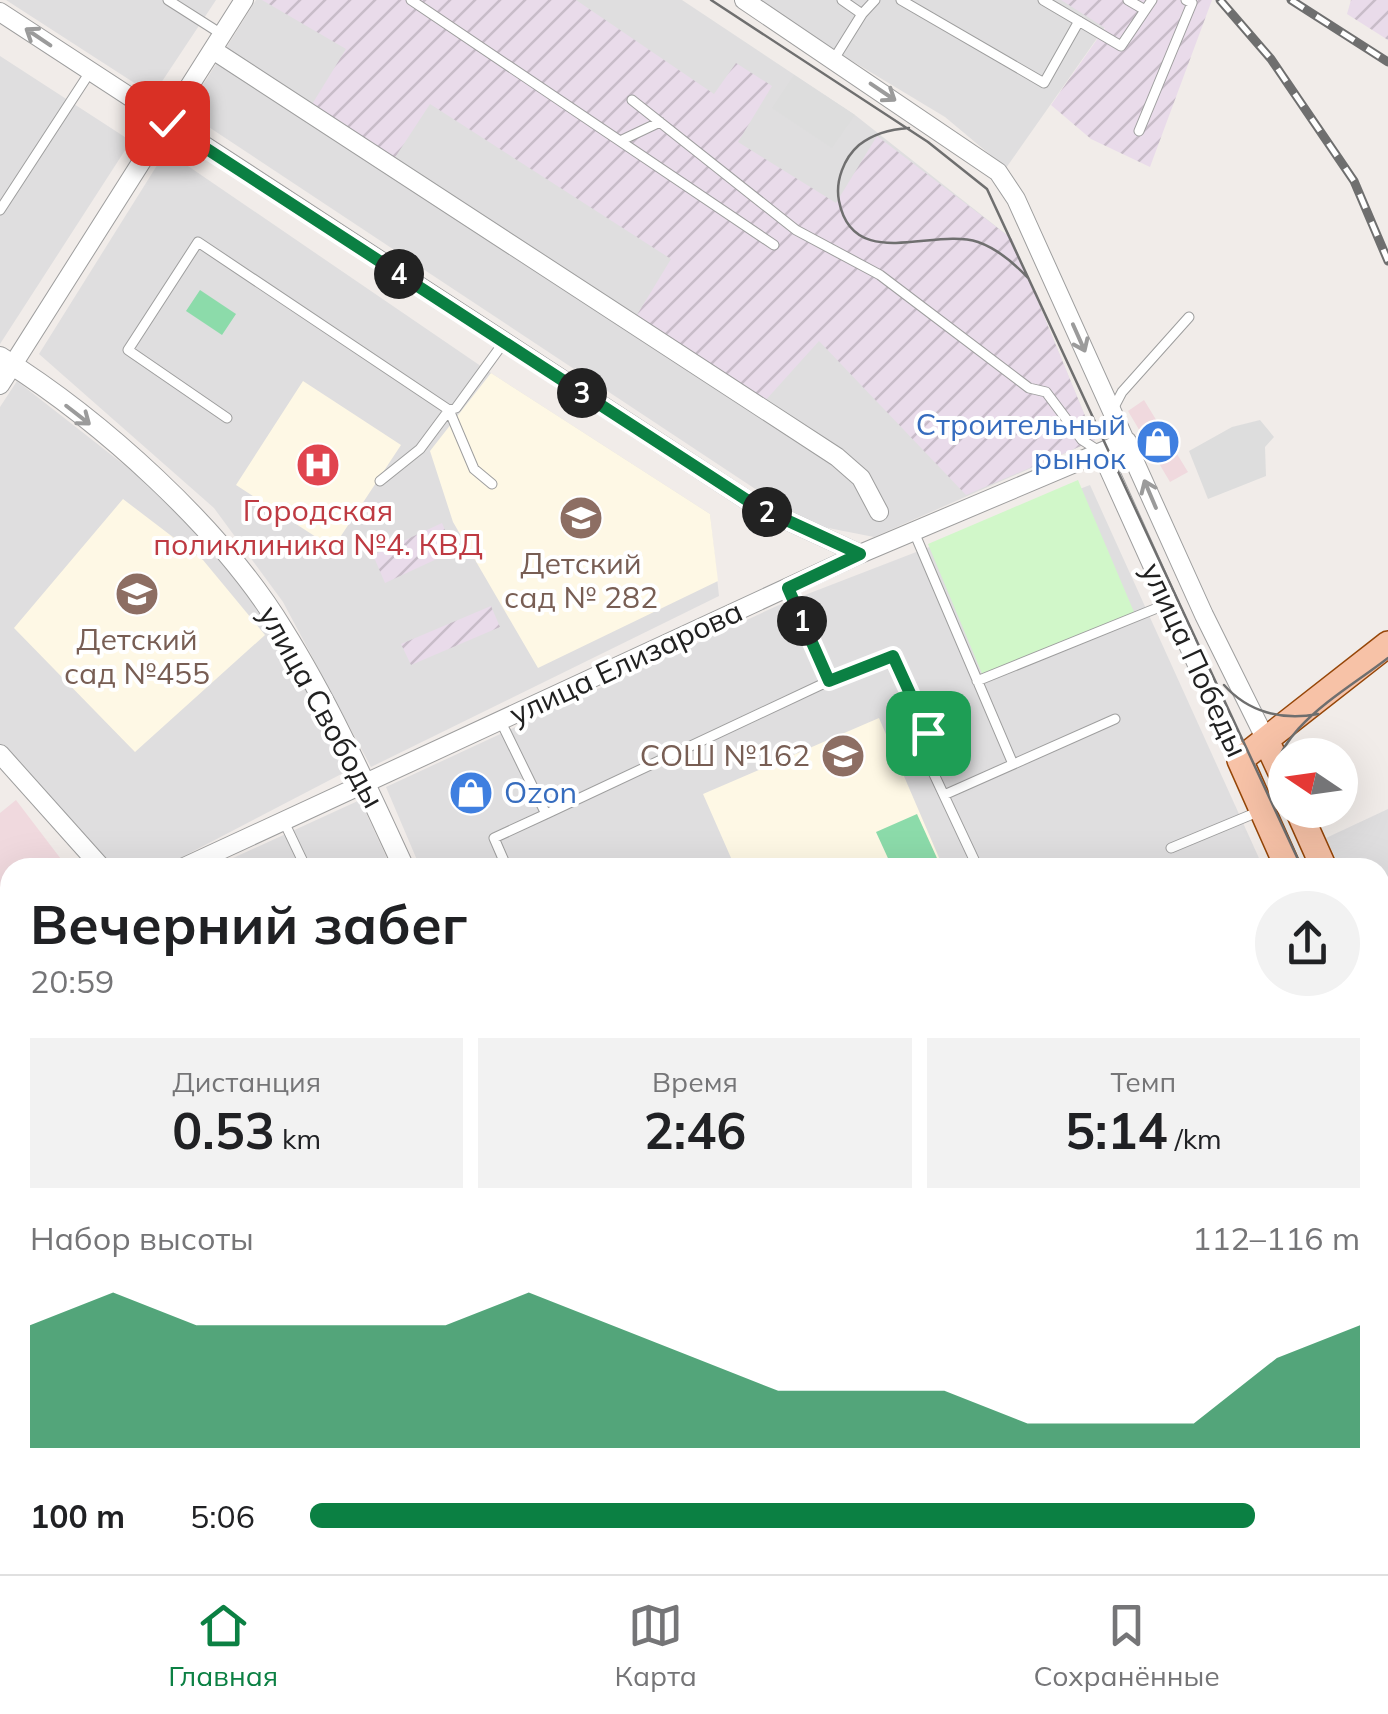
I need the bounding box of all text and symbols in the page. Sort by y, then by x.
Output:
one-way arrow [25,27,53,48]
pin [125,81,210,166]
one-way arrow [869,81,897,102]
icon: check [140,96,195,151]
pin: 4 [374,249,424,299]
text: 4 [391,256,407,291]
one-way arrow [1071,322,1089,353]
pin: 3 [557,368,607,418]
text: 3 [574,375,590,410]
one-way arrow [64,404,90,426]
place label: Строительный рынок [916,405,1127,477]
shop icon: Строительный рынок [1135,419,1181,465]
hospital icon: Городская поликлиника №4. КВД [295,442,341,488]
one-way arrow [1140,479,1158,510]
pin: 2 [742,487,792,537]
place label: Городская поликлиника №4. КВД [153,491,483,563]
text: 2 [759,494,775,529]
school or university icon: Детский сад № 282 [558,495,604,541]
place label: Детский сад № 282 [504,544,658,616]
street label: улица Победы [1133,556,1257,763]
school or university icon: Детский сад №455 [114,571,160,617]
street label: улица Елизарова [503,591,748,733]
pin: 1 [777,596,827,646]
street label: улица Свободы [251,599,393,814]
text: 1 [794,603,810,638]
place label: Детский сад №455 [64,620,210,692]
pin [886,691,971,776]
icon: arrive [901,706,956,761]
school or university icon: СОШ №162 [820,733,866,779]
place label: СОШ №162 [640,736,810,774]
north arrow [1268,738,1358,828]
map controls [1268,738,1358,828]
shop icon: Ozon [448,770,494,816]
place label: Ozon [504,773,577,811]
text: Вечерний забег [30,889,467,958]
button: share [1255,891,1360,996]
text: 20:59 [30,961,114,1001]
text: Дистанция [172,1064,321,1099]
text: Время [652,1064,738,1099]
text: Темп [1110,1064,1176,1099]
text: 0.53 [172,1099,275,1162]
text: 2:46 [644,1099,746,1162]
text: 5:14 [1065,1099,1167,1162]
text: km [275,1121,321,1156]
text: /km [1167,1121,1222,1156]
text: Набор высоты [30,1218,254,1258]
text: 112–116 m [1192,1218,1360,1258]
text: 100 m [30,1496,125,1536]
text: 5:06 [190,1496,255,1536]
tab: Главная [168,1598,278,1693]
tab: Карта [615,1598,697,1693]
tab: Сохранённые [1033,1598,1220,1693]

